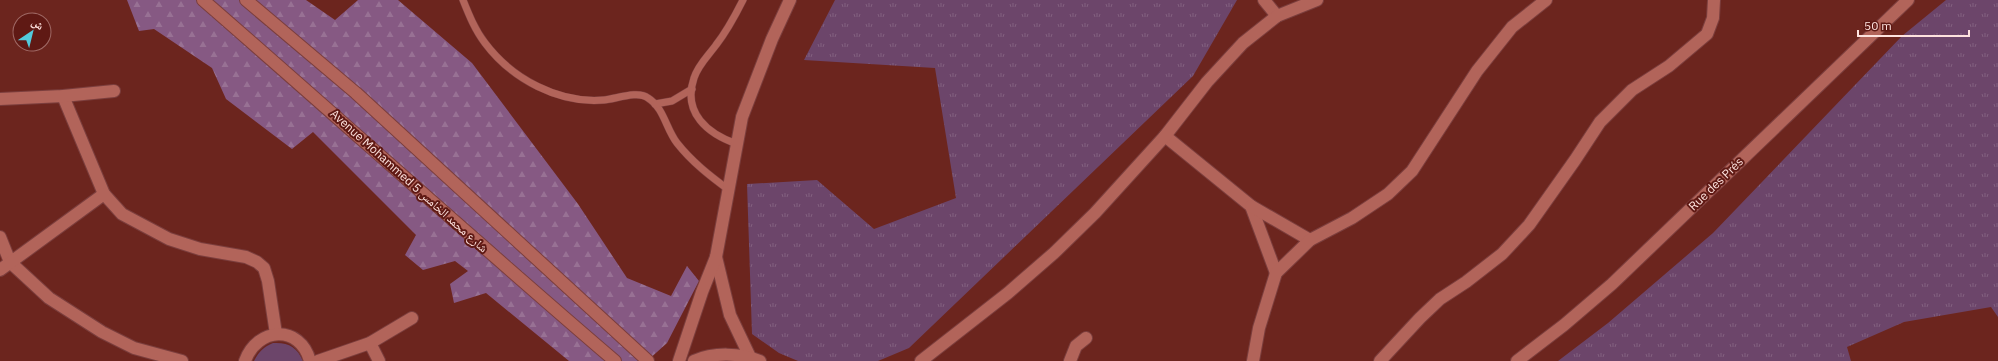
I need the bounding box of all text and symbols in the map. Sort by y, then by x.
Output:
north arrow [12,12,52,52]
scale bar [1858,12,1969,38]
text: ش [28,15,47,34]
text: 50 m [1864,18,1892,33]
street label: Avenue Mohammed 5 شارع محمد الخامس [327,106,491,256]
street label: Rue des Prés [1685,154,1746,213]

